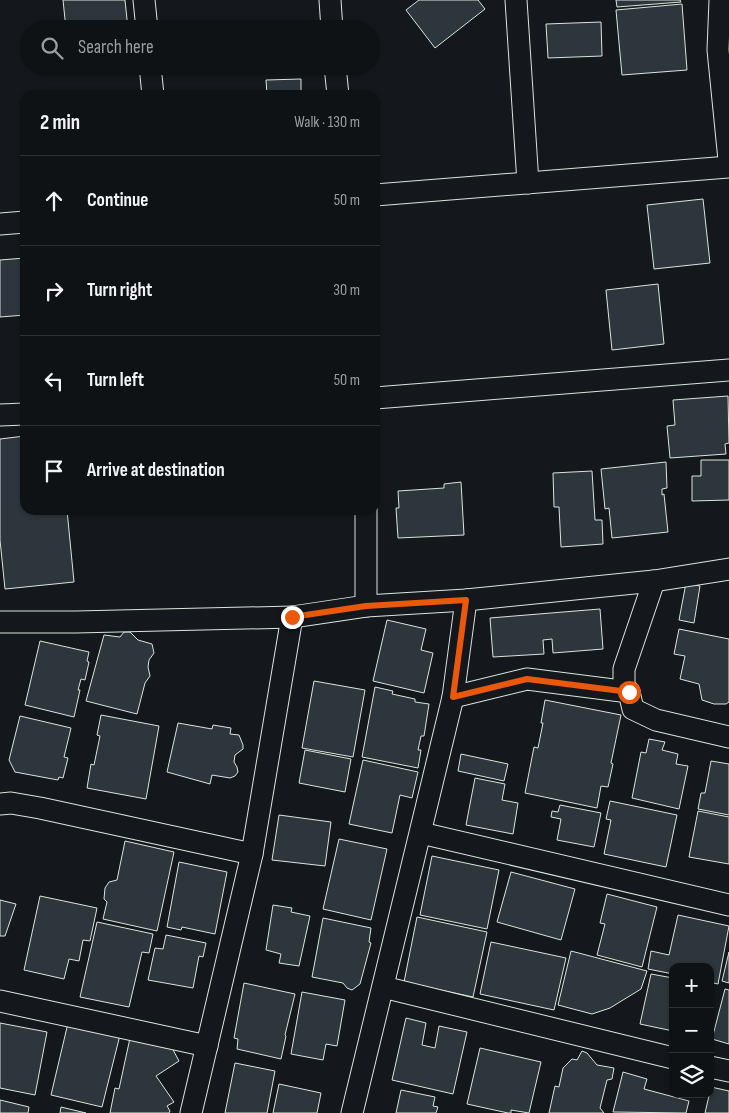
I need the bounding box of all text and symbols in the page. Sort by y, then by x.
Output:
search box [20,20,380,75]
icon: search [38,34,66,62]
text: Search here [78,36,154,59]
text: 2 min [40,110,80,135]
text: Walk · 130 m [294,113,360,132]
icon: ahead [40,187,68,215]
text: Continue [87,189,148,212]
text: 50 m [334,191,360,210]
icon: right [40,277,68,305]
text: Turn right [87,279,152,302]
text: 30 m [333,281,360,300]
icon: left [40,367,68,395]
text: Turn left [87,369,144,392]
text: 50 m [334,371,360,390]
icon: arrive [40,457,68,485]
text: Arrive at destination [87,459,225,482]
route end [281,606,304,629]
route start [618,681,641,704]
map controls [669,963,714,1098]
button: + [669,963,714,1008]
button: − [669,1008,714,1053]
button: layers [669,1053,714,1098]

